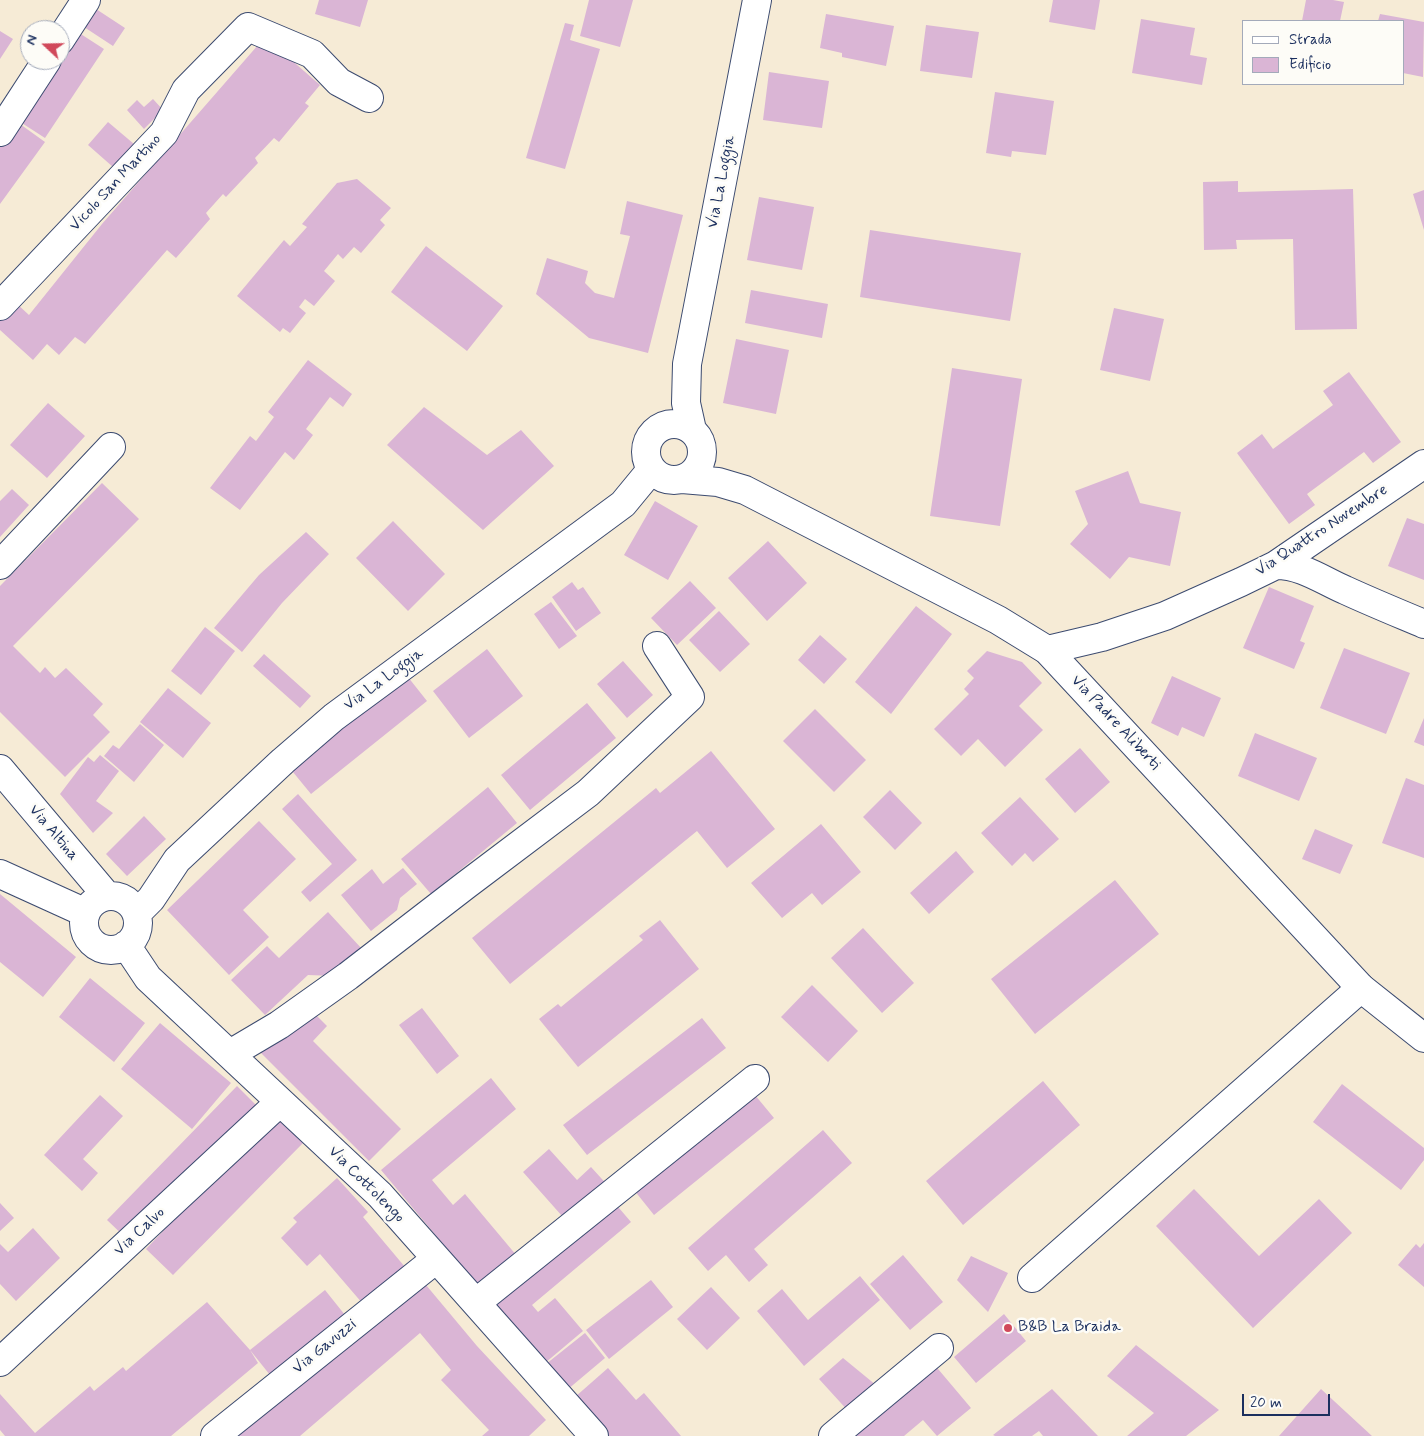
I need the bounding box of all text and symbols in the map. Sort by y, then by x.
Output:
north arrow [20,20,70,70]
legend [1242,20,1404,85]
text: Strada [1289,30,1332,50]
text: N [22,32,42,48]
text: Edificio [1289,55,1331,75]
street label: Vicolo San Martino [66,130,166,236]
street label: Via La Loggia [704,134,740,230]
street label: Via Quattro Novembre [1252,481,1392,581]
street label: Via La Loggia [340,645,428,715]
street label: Via Padre Aliberti [1066,672,1164,774]
street label: Via Altina [24,801,82,865]
street label: Via Cottolengo [324,1143,408,1227]
street label: Via Calvo [110,1204,170,1260]
street label: Via Gavuzzi [289,1315,361,1379]
place label: B&B La Braida [1018,1318,1121,1338]
marker: B&B La Braida [1002,1322,1014,1334]
scale bar [1244,1384,1332,1416]
text: 20 m [1250,1393,1282,1413]

